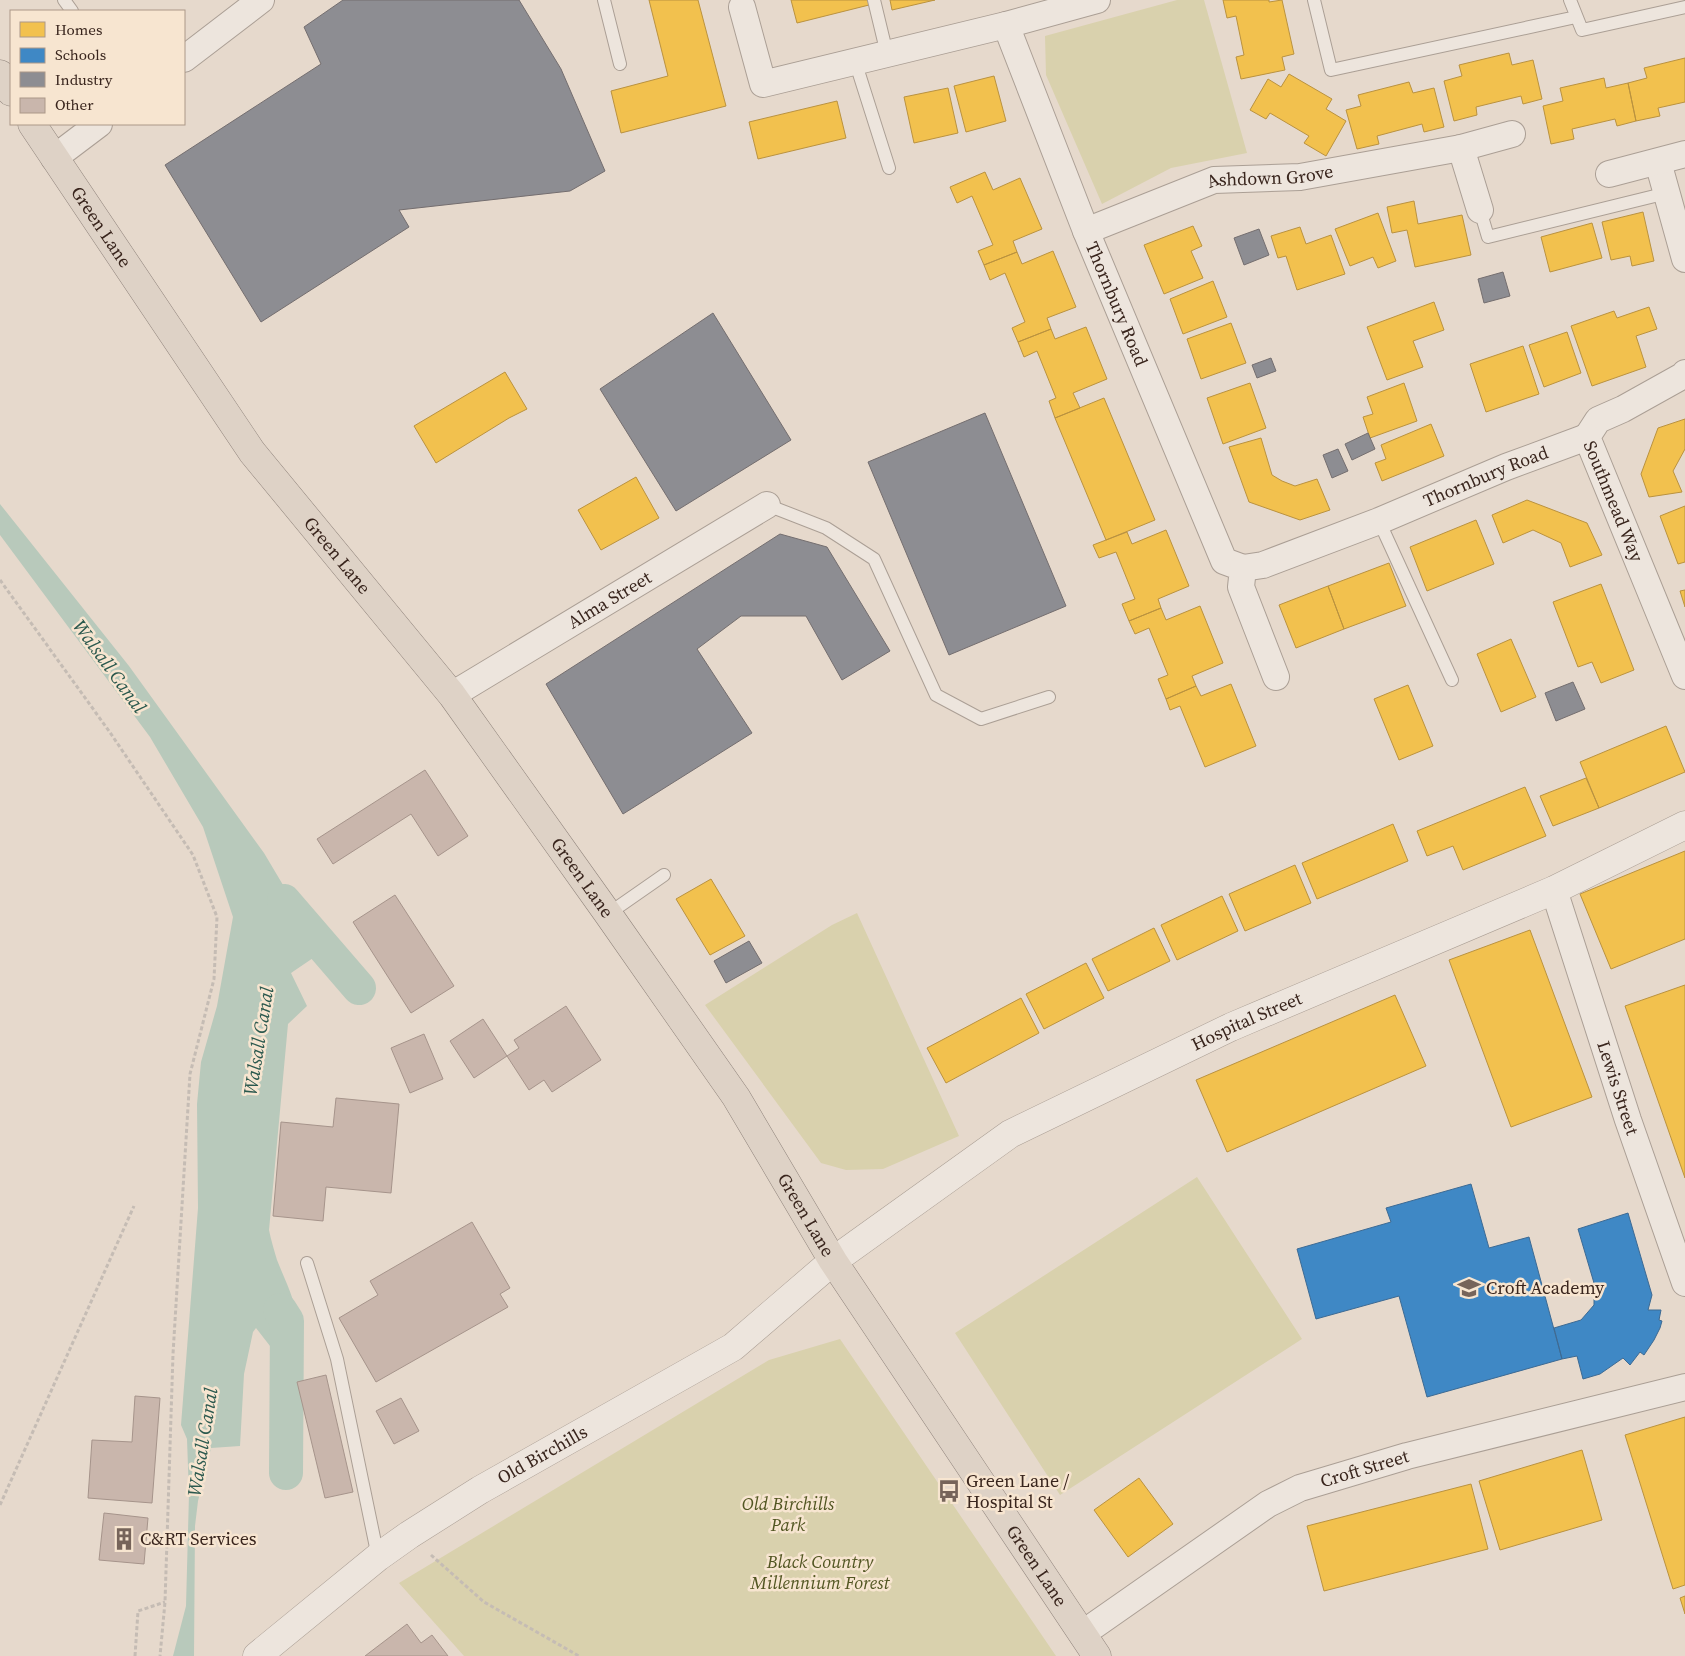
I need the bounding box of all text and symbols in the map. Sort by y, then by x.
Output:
legend [10,10,185,125]
text: Homes [55,19,102,40]
text: Schools [55,44,106,65]
text: Industry [55,69,113,90]
text: Other [55,94,94,115]
street label: Ashdown Grove [1202,158,1335,194]
street label: Green Lane [65,181,138,272]
street label: Thornbury Road [1080,238,1154,370]
street label: Southmead Way [1578,437,1650,566]
street label: Thornbury Road [1419,439,1552,513]
street label: Green Lane [298,511,377,599]
street label: Alma Street [563,565,656,634]
water label: Walsall Canal [67,614,153,719]
street label: Green Lane [545,832,620,923]
water label: Walsall Canal [237,984,280,1097]
street label: Hospital Street [1187,985,1306,1056]
street label: Lewis Street [1591,1038,1645,1138]
street label: Green Lane [772,1168,841,1261]
school or university icon: Croft Academy [1456,1275,1482,1301]
place label: Croft Academy [1486,1275,1605,1300]
water label: Walsall Canal [181,1385,224,1498]
street label: Old Birchills [492,1419,592,1490]
street label: Croft Street [1317,1443,1412,1493]
place label: Green Lane / Hospital St [966,1468,1069,1514]
bus stop icon: Green Lane / Hospital St [936,1478,962,1504]
park label: Old Birchills Park [742,1491,835,1537]
street label: Green Lane [1001,1520,1073,1611]
building icon: C&RT Services [111,1526,137,1552]
place label: C&RT Services [140,1526,257,1551]
park label: Black Country Millennium Forest [750,1549,891,1595]

